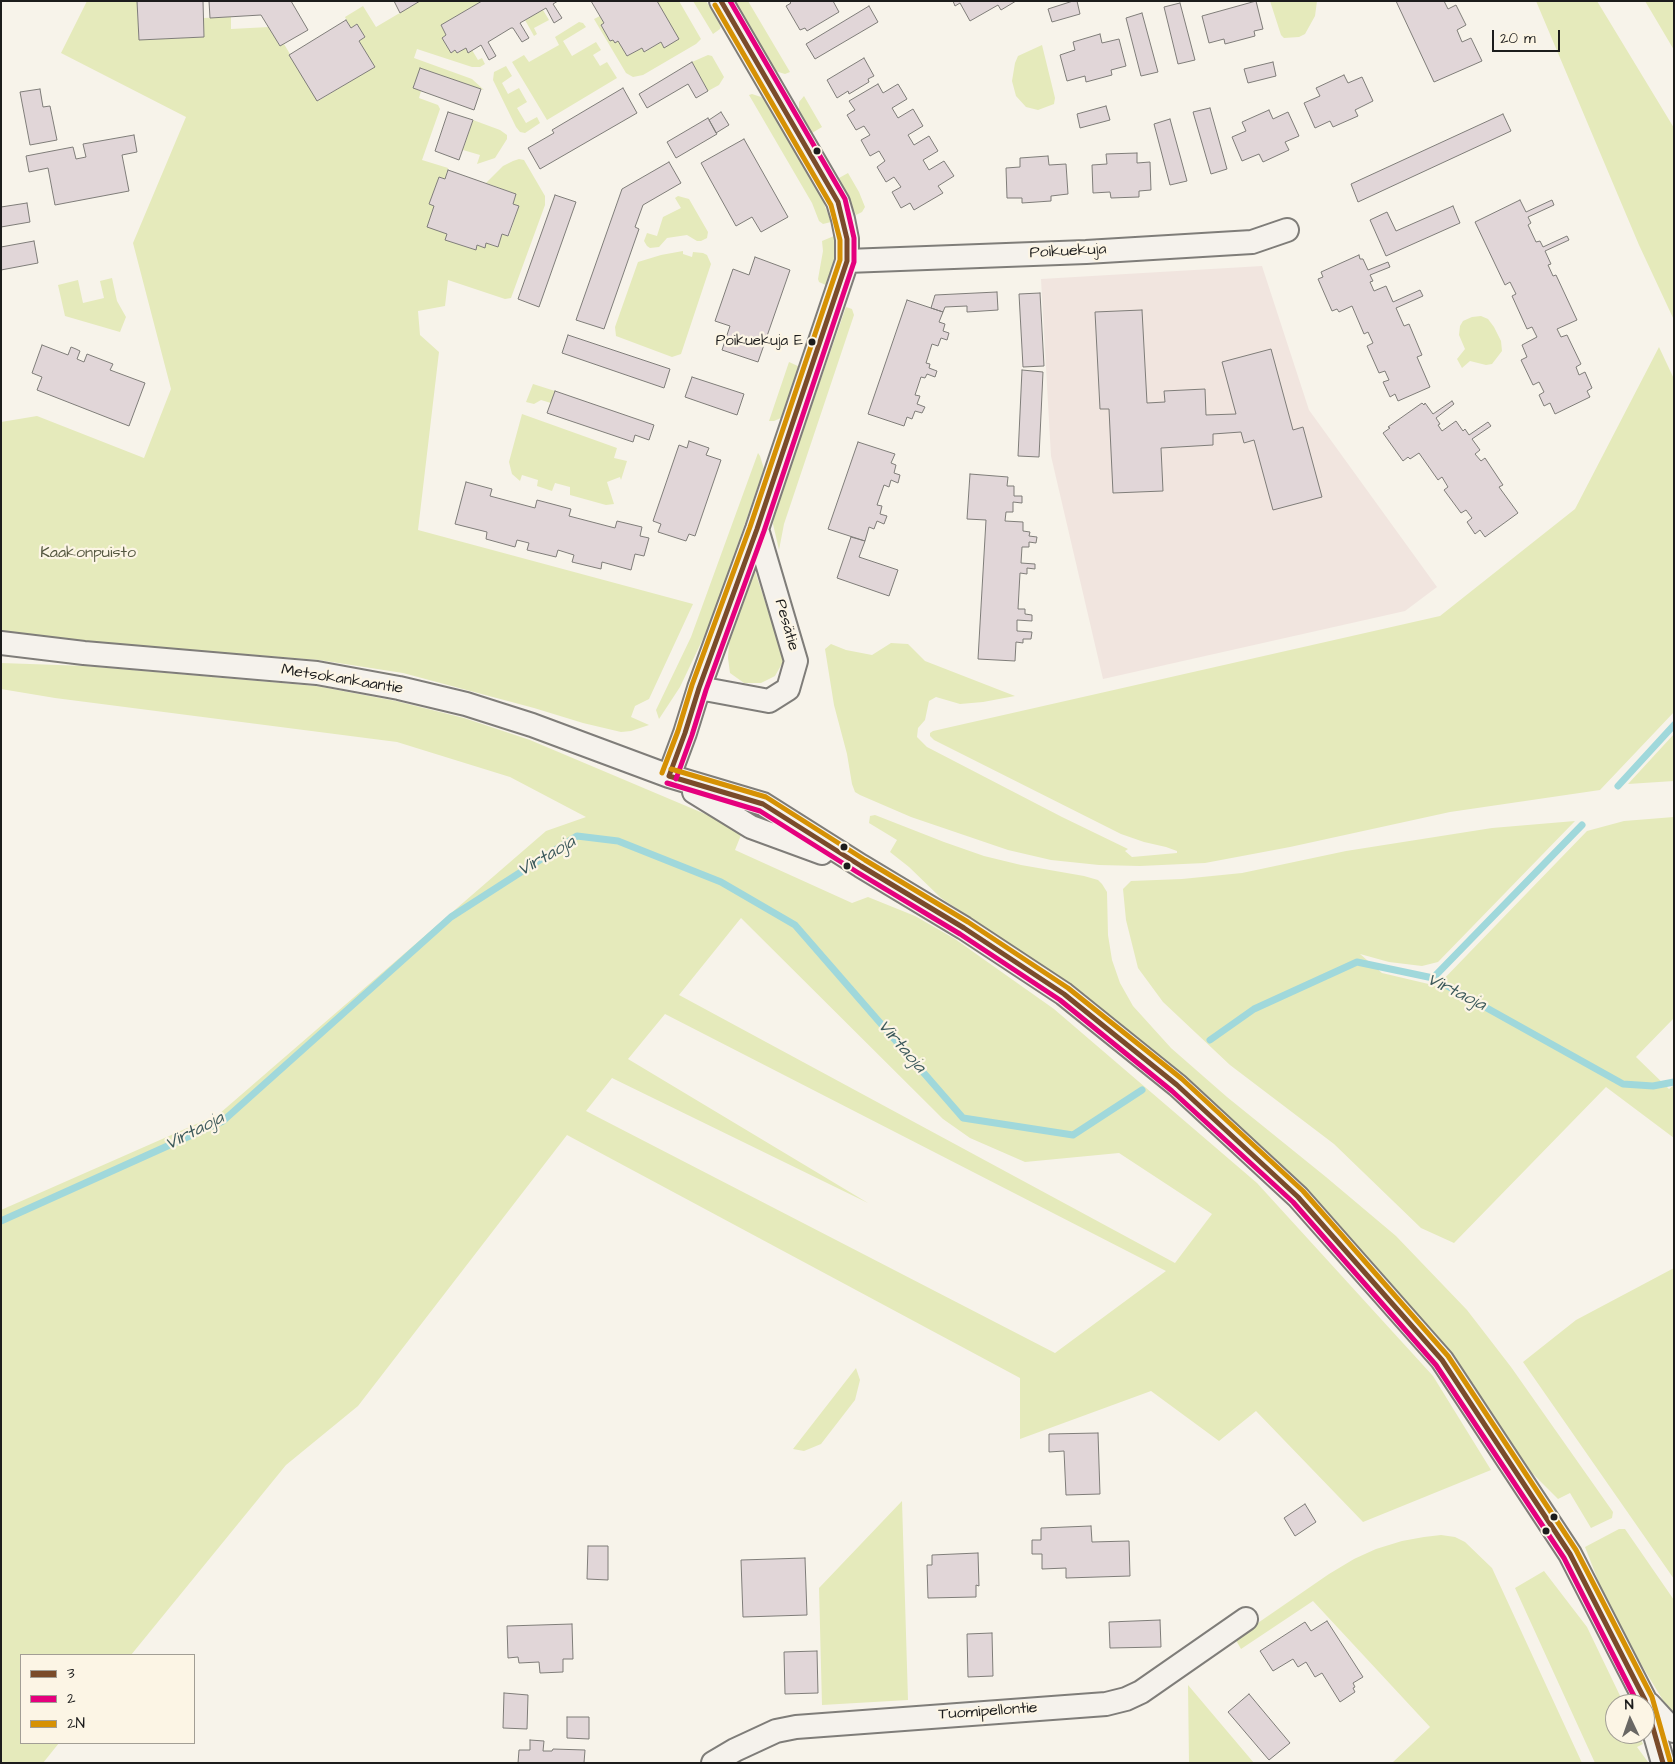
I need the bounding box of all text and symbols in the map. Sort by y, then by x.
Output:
scale bar [1495,20,1562,52]
text: 20 m [1500,28,1536,49]
unlabelled marker [812,146,822,156]
street label: Poikuekuja [1029,240,1107,264]
place label: Poikuekuja E [716,333,803,351]
marker: Poikuekuja E [807,337,817,347]
park label: Kaakonpuisto [40,544,136,564]
street label: Pesätie [770,597,802,653]
street label: Metsokankaantie [280,661,404,699]
water label: Virtaoja [514,832,580,882]
unlabelled marker [839,842,849,852]
unlabelled marker [842,861,852,871]
water label: Virtaoja [1423,970,1489,1016]
water label: Virtaoja [872,1016,930,1078]
water label: Virtaoja [162,1108,228,1156]
unlabelled marker [1549,1512,1559,1522]
unlabelled marker [1541,1526,1551,1536]
legend [20,1654,195,1744]
text: 3 [67,1663,75,1684]
text: 2 [67,1688,76,1709]
north arrow [1605,1694,1655,1744]
text: N [1624,1695,1634,1715]
street label: Tuomipellontie [938,1699,1038,1725]
text: 2N [67,1713,85,1734]

